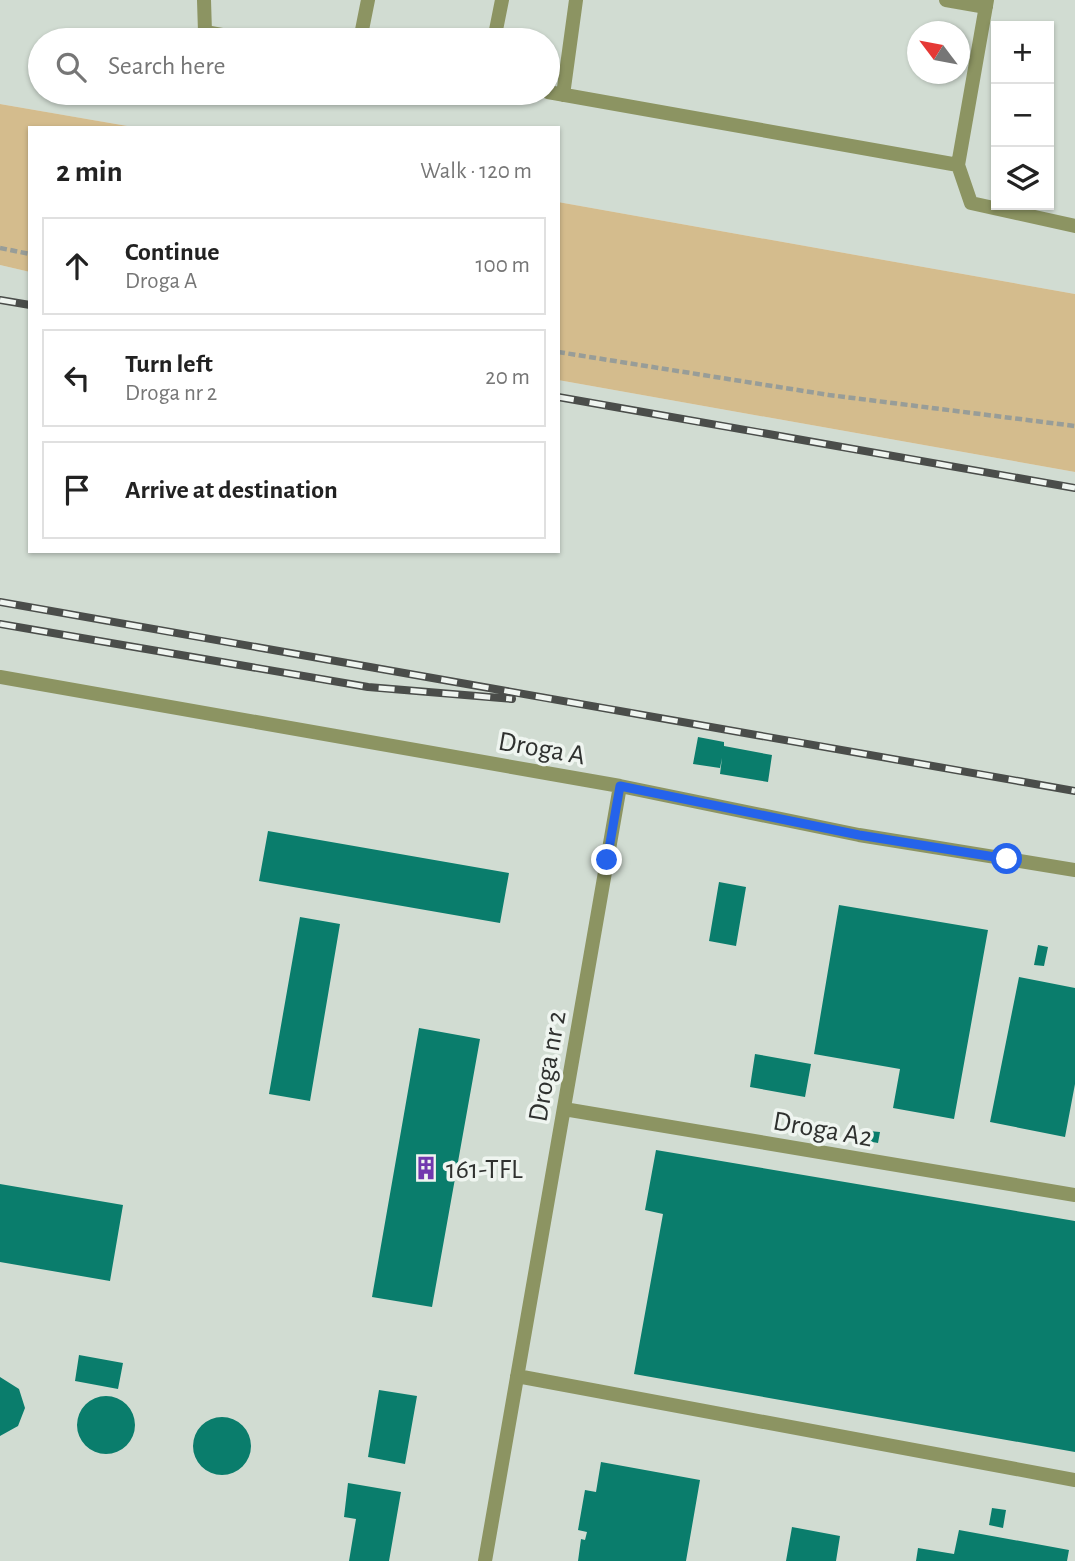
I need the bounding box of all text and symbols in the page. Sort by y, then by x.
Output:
north arrow [907,21,970,84]
map controls [991,21,1054,210]
button: + [991,21,1054,84]
search box [28,28,560,105]
icon: search [52,48,90,86]
text: Search here [108,53,226,79]
button: − [991,84,1054,147]
button: layers [991,147,1054,210]
text: 2 min [56,157,123,187]
text: Walk · 120 m [420,160,532,183]
text: Continue [125,239,220,265]
icon: ahead [58,247,96,285]
text: 100 m [476,254,530,277]
text: Droga A [125,270,197,293]
text: Turn left [125,351,213,377]
icon: left [58,359,96,397]
text: 20 m [485,366,530,389]
text: Droga nr 2 [125,382,217,405]
icon: arrive [58,471,96,509]
text: Arrive at destination [125,477,338,503]
street label: Droga A [496,728,587,770]
route start [991,843,1022,874]
route end [591,844,622,875]
street label: Droga nr 2 [524,1009,572,1124]
street label: Droga A2 [771,1107,875,1152]
building icon: 161-TFL [412,1154,440,1182]
place label: 161-TFL [446,1156,523,1184]

